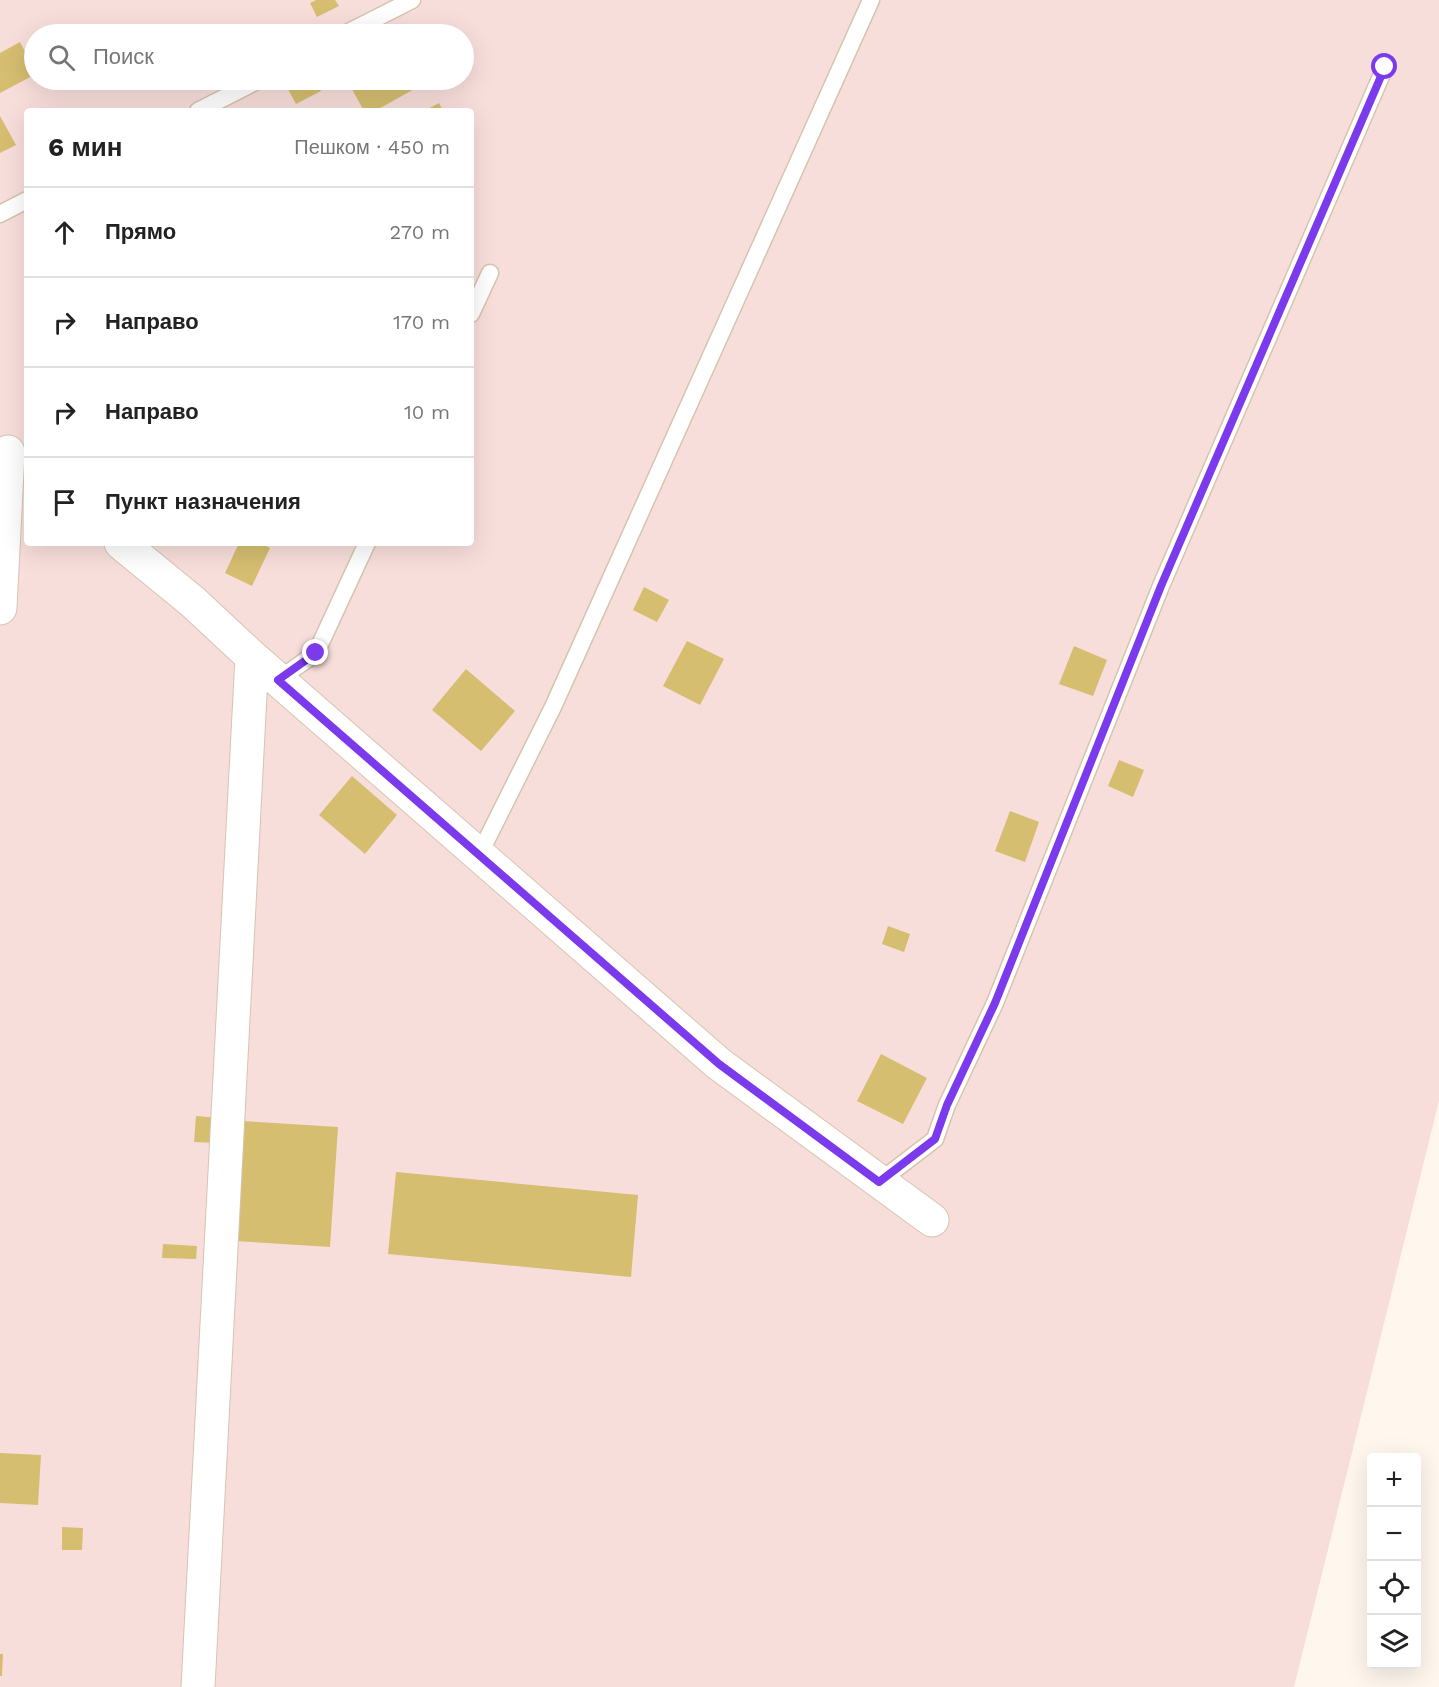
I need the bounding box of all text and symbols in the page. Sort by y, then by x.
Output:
search box [24,24,474,90]
icon: search [45,41,78,74]
text: Поиск [93,44,154,69]
route start [1371,53,1397,79]
text: 6 мин [48,132,122,162]
text: Пешком · 450 m [294,135,450,159]
icon: ahead [48,216,81,249]
text: Прямо [105,219,176,244]
text: 270 m [390,220,450,244]
icon: right [48,306,81,339]
text: Направо [105,309,199,334]
text: 170 m [393,310,450,334]
icon: right [48,396,81,429]
text: Направо [105,399,199,424]
text: 10 m [404,400,450,424]
icon: arrive [48,486,81,519]
text: Пункт назначения [105,489,301,514]
route end [302,639,328,665]
map controls [1367,1453,1421,1669]
button: + [1367,1453,1421,1507]
button: − [1367,1507,1421,1561]
button: locate [1367,1561,1421,1615]
button: layers [1367,1615,1421,1669]

